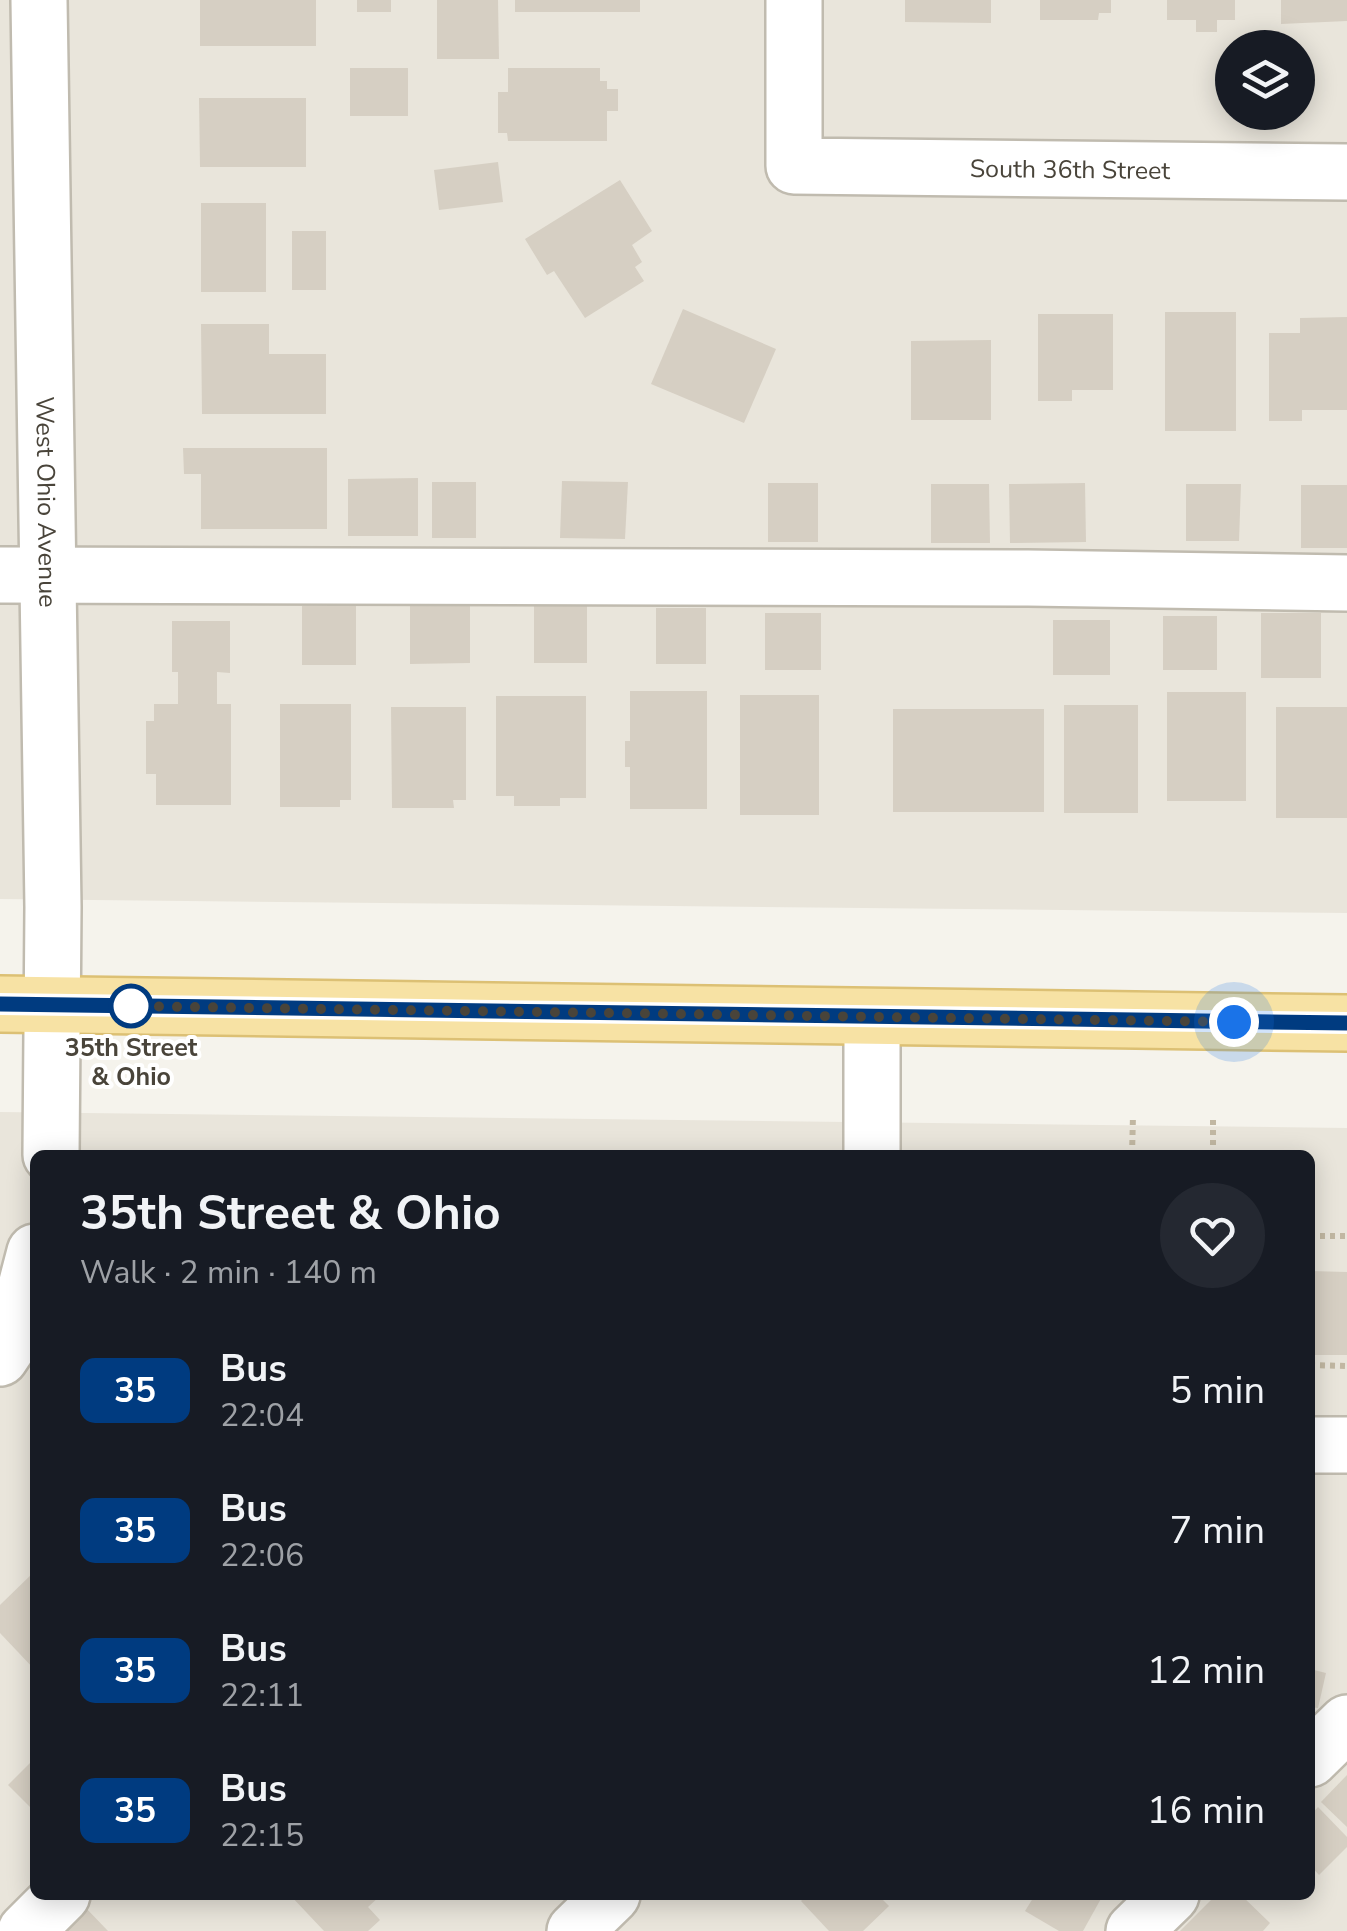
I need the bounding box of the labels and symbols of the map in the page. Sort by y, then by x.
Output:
street label: South 36th Street [970,152,1171,188]
street label: West Ohio Avenue [27,396,64,608]
marker: 35th Street & Ohio [110,985,152,1027]
your location [1209,997,1259,1047]
place label: 35th Street & Ohio [65,1031,198,1094]

